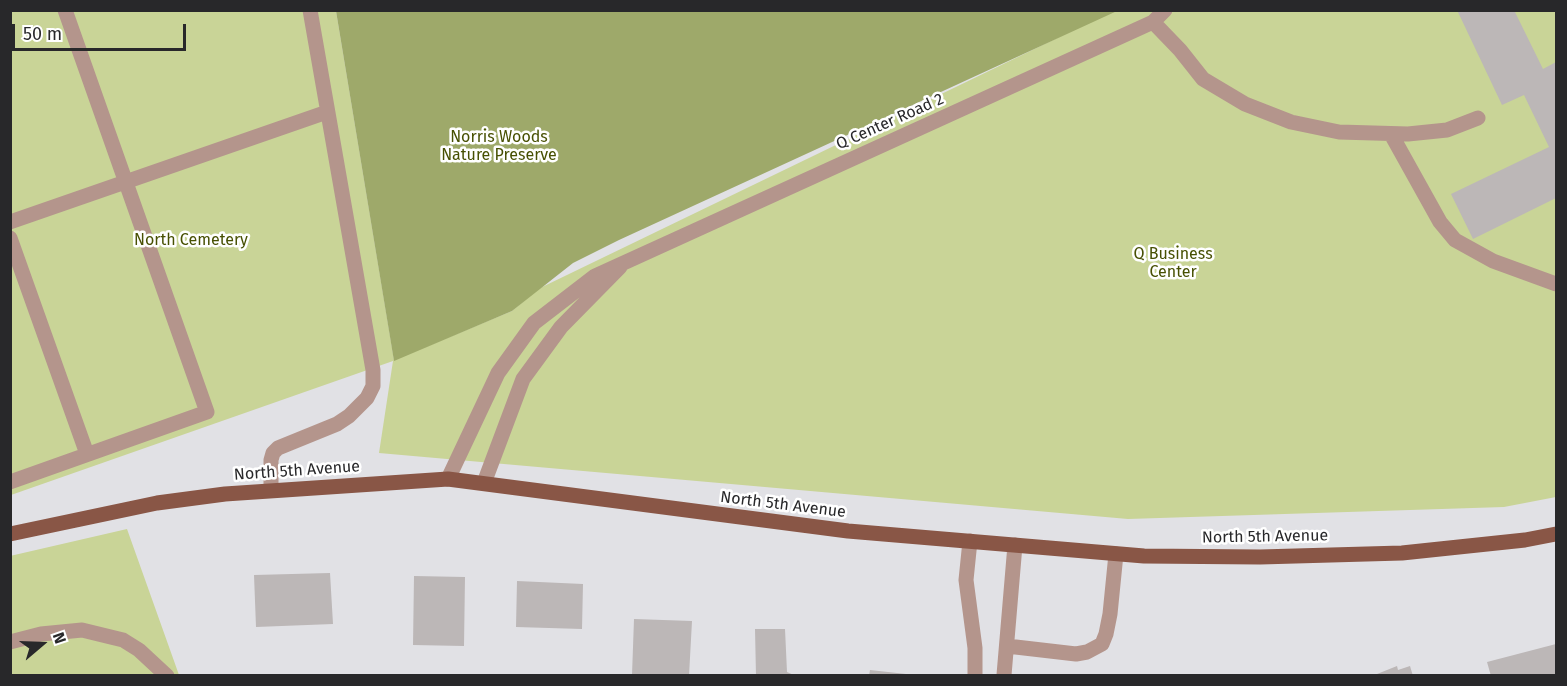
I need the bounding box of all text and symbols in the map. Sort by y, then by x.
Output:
scale bar [15,12,189,50]
text: 50 m [23,23,62,45]
street label: Q Center Road 2 [833,90,947,154]
park label: Norris Woods Nature Preserve [441,128,557,166]
park label: North Cemetery [134,231,248,251]
park label: Q Business Center [1133,245,1213,283]
street label: North 5th Avenue [233,457,361,485]
street label: North 5th Avenue [719,488,847,522]
street label: North 5th Avenue [1202,526,1328,548]
north arrow [12,614,72,674]
text: N [49,630,70,646]

